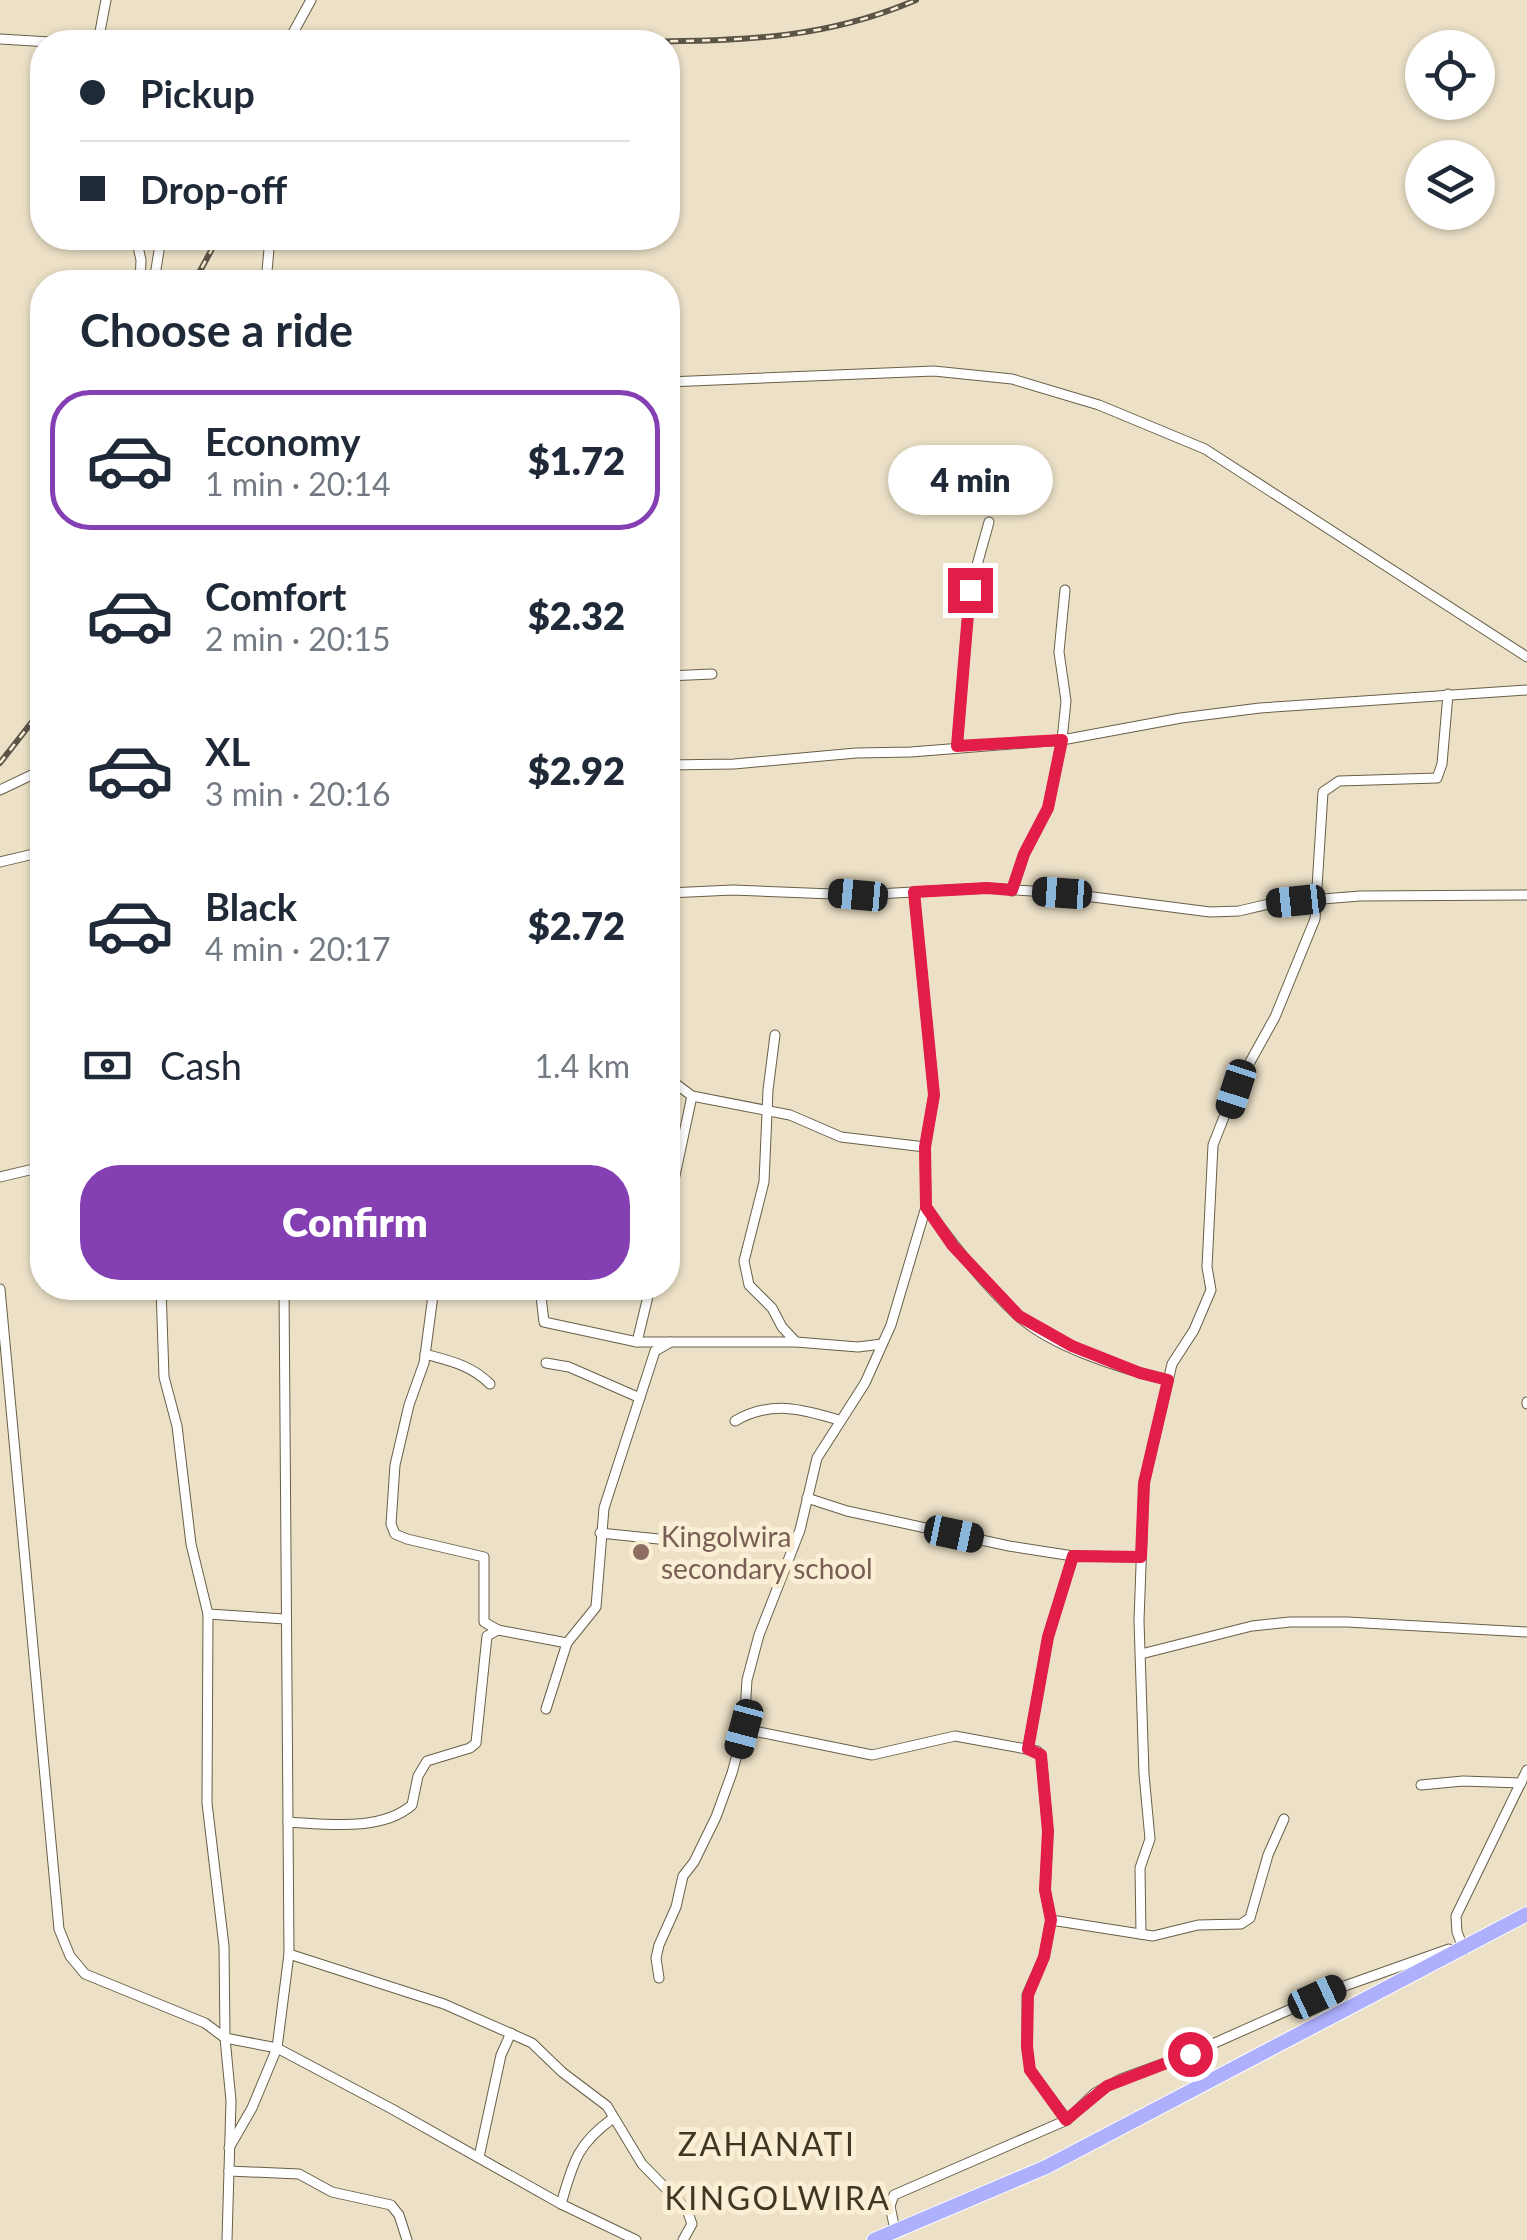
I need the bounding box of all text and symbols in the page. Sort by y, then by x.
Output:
map controls [1405,30,1495,230]
button: locate [1405,30,1495,120]
text: Pickup [140,70,255,116]
button: layers [1405,140,1495,230]
text: Drop-off [140,166,287,212]
text: Choose a ride [80,303,353,357]
icon: car [85,415,175,505]
text: Economy [205,418,360,464]
text: $1.72 [528,437,625,483]
callout: 4 min [888,445,1052,515]
text: 4 min [931,460,1010,499]
text: 1 min · 20:14 [205,464,391,503]
route end [948,568,993,613]
icon: car [85,570,175,660]
text: Comfort [205,573,346,619]
text: $2.32 [528,592,625,638]
text: 2 min · 20:15 [205,619,391,658]
icon: car [85,725,175,815]
text: XL [205,728,250,774]
text: $2.92 [528,747,625,793]
text: 3 min · 20:16 [205,774,391,813]
car [1031,876,1093,910]
car [827,877,889,913]
icon: car [85,880,175,970]
text: Black [205,883,297,929]
car [1265,883,1327,919]
text: $2.72 [528,902,625,948]
text: 4 min · 20:17 [205,929,391,968]
icon: cash [80,1038,135,1093]
text: Cash [160,1042,242,1088]
text: 1.4 km [535,1046,630,1085]
car [1212,1056,1260,1122]
button: Confirm [80,1165,630,1280]
car [922,1513,986,1555]
place label: Kingolwira secondary school [661,1519,873,1585]
marker: Kingolwira secondary school [630,1541,652,1563]
car [722,1696,766,1762]
car [1283,1971,1351,2023]
route start [1168,2032,1213,2077]
district label: ZAHANATI [678,2124,856,2163]
district label: KINGOLWIRA [665,2178,891,2217]

